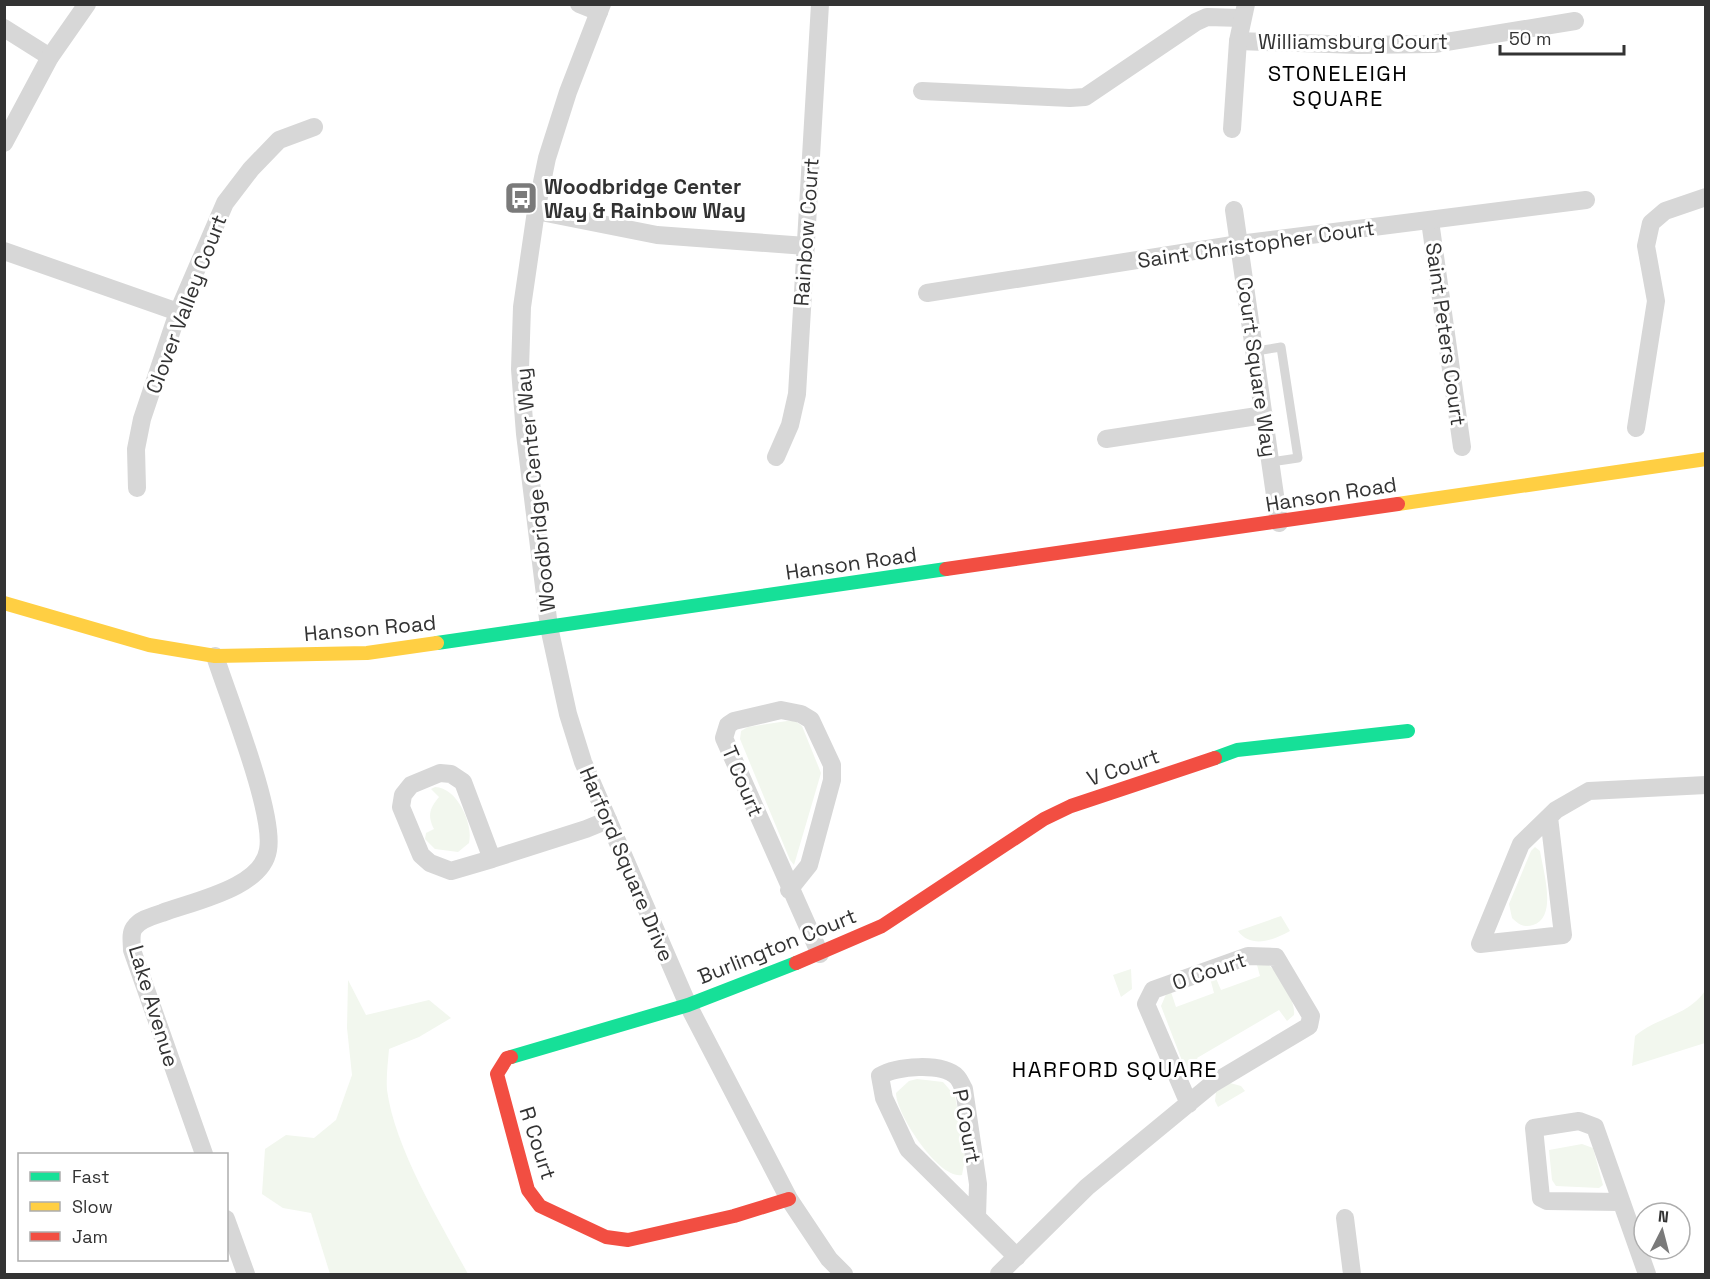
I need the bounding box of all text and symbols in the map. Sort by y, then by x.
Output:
scale bar [1500,18,1624,56]
text: 50 m [1509,27,1551,50]
street label: Williamsburg Court [1258,28,1448,55]
district label: STONELEIGH SQUARE [1268,59,1408,112]
street label: Rainbow Court [787,157,825,307]
place label: Woodbridge Center Way & Rainbow Way [544,173,746,224]
bus stop icon: Woodbridge Center Way & Rainbow Way [503,180,539,216]
street label: Clover Valley Court [139,211,233,397]
street label: Saint Christopher Court [1136,214,1376,274]
street label: Saint Peters Court [1420,241,1472,427]
street label: Court Square Way [1231,275,1283,459]
street label: Woodbridge Center Way [509,367,561,613]
street label: Hanson Road [1263,470,1399,518]
street label: Hanson Road [783,540,919,586]
street label: Hanson Road [303,609,437,647]
street label: T Court [716,742,770,820]
street label: V Court [1083,742,1163,792]
street label: Harford Square Drive [574,763,680,965]
street label: Burlington Court [694,902,860,990]
street label: Lake Avenue [123,942,185,1070]
street label: O Court [1169,946,1249,996]
district label: HARFORD SQUARE [1012,1055,1218,1083]
street label: P Court [947,1087,987,1165]
street label: R Court [513,1103,563,1183]
legend [18,1153,228,1261]
text: Fast [72,1165,109,1188]
text: Slow [72,1195,113,1218]
north arrow [1632,1201,1692,1261]
text: N [1657,1206,1670,1228]
text: Jam [72,1225,108,1248]

